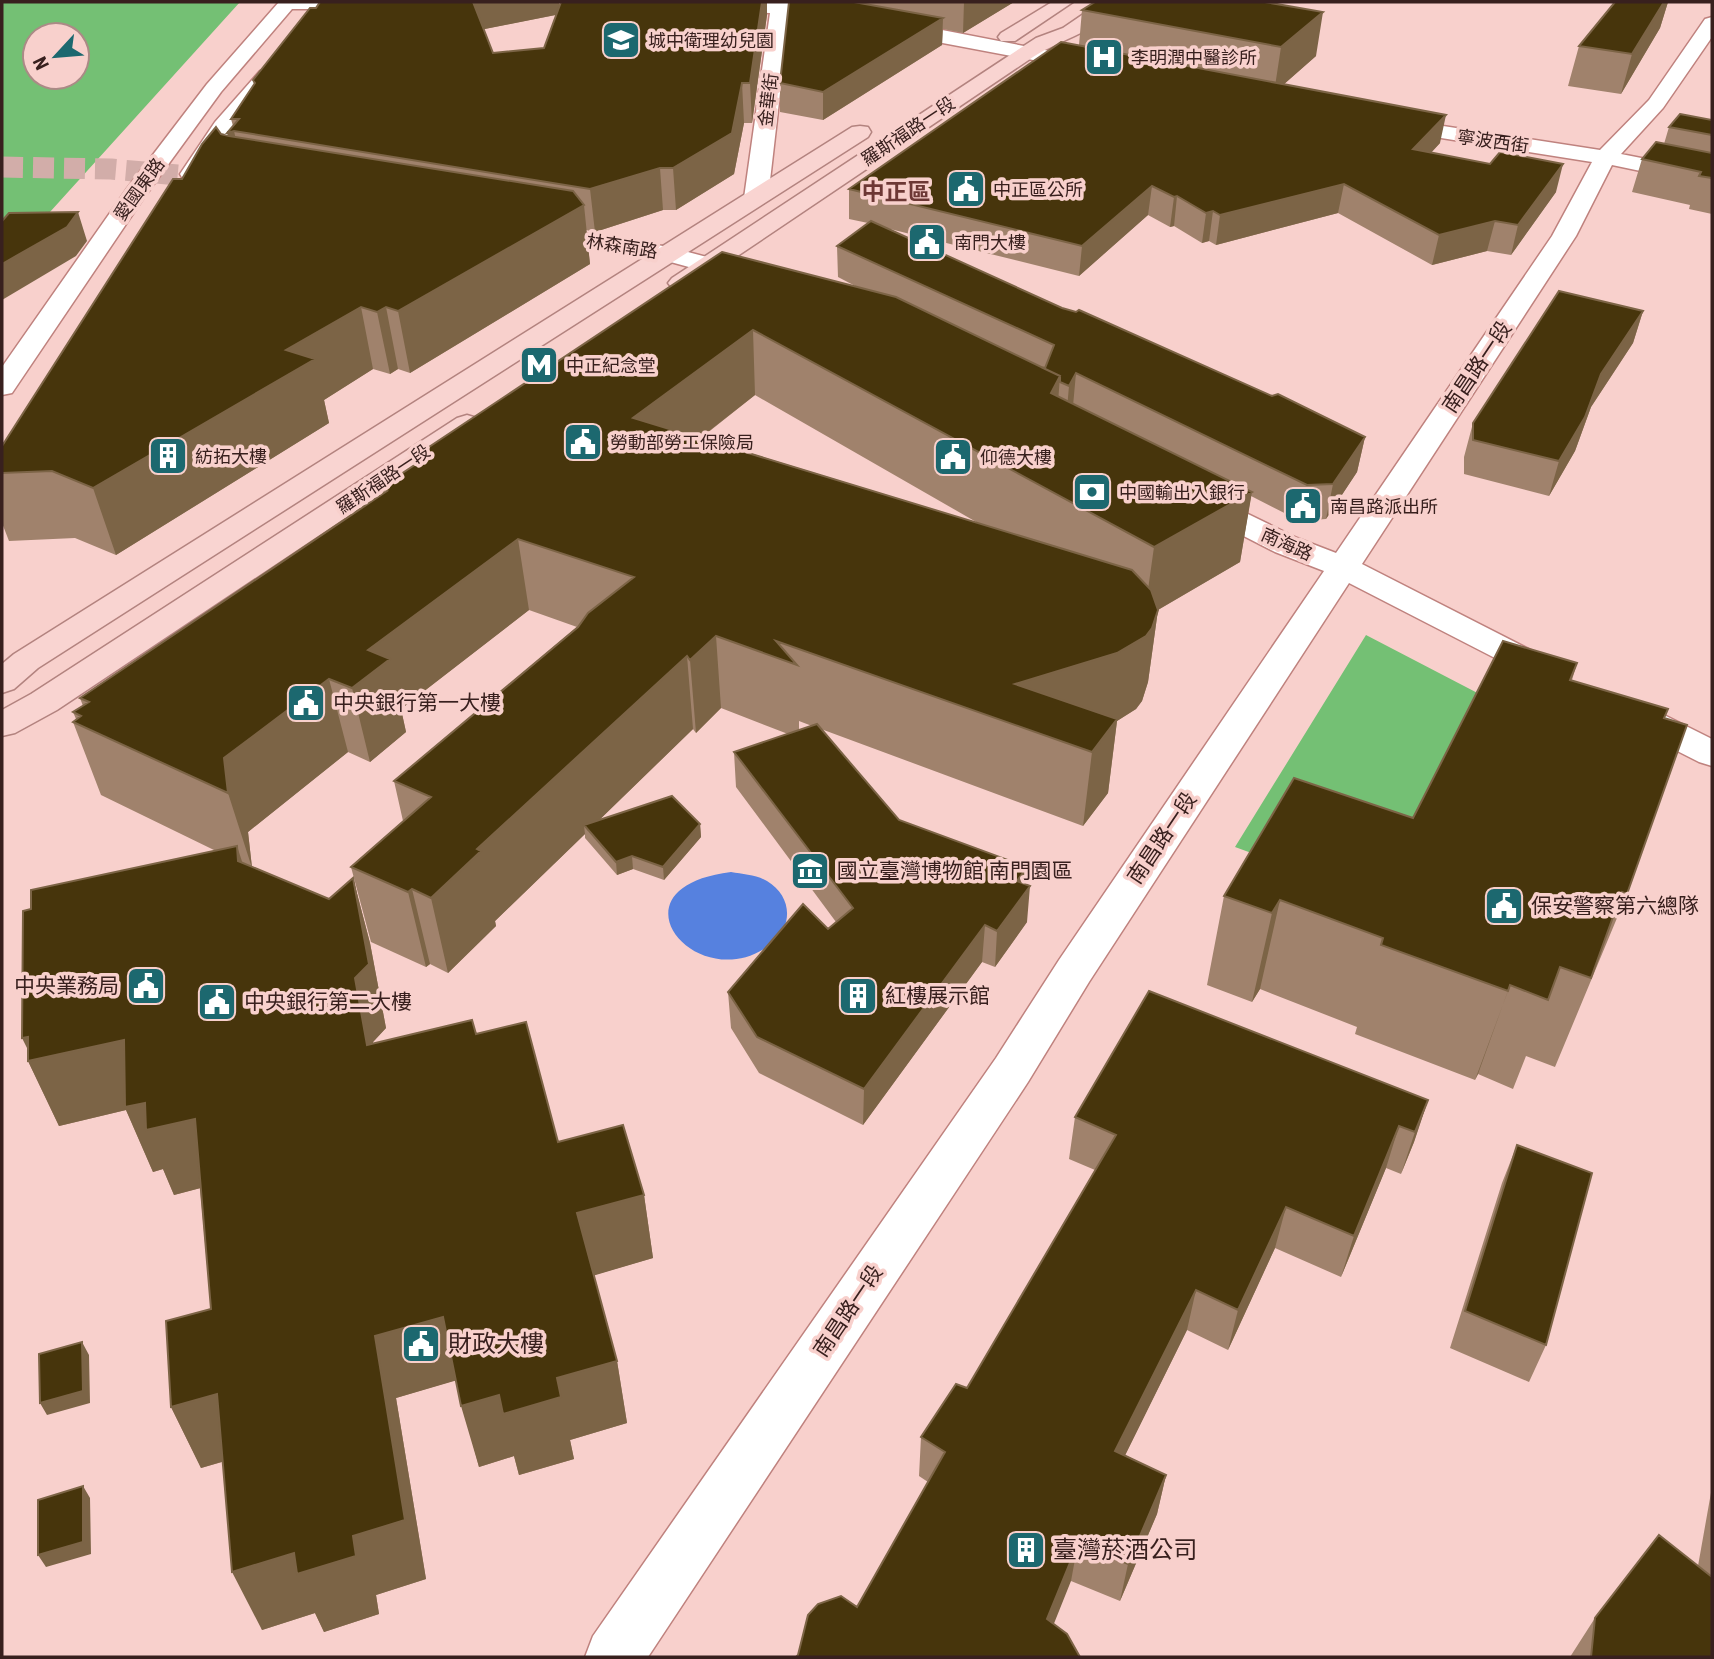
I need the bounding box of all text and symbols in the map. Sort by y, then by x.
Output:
school or university icon: 城中衛理幼兒園 [600,19,642,61]
north arrow [21,21,91,91]
place label: 城中衛理幼兒園 [648,30,774,51]
hospital icon: 李明潤中醫診所 [1083,36,1125,78]
place label: 李明潤中醫診所 [1131,47,1257,68]
text: N [28,53,54,74]
street label: 金華街 [754,72,782,128]
street label: 羅斯福路一段 [857,92,959,170]
street label: 寧波西街 [1456,126,1530,156]
street label: 愛國東路 [109,154,169,224]
public building icon: 中正區公所 [945,168,987,210]
district label: 中正區 [862,179,931,206]
place label: 中正區公所 [993,179,1083,200]
public building icon: 南門大樓 [906,221,948,263]
street label: 林森南路 [585,230,659,262]
place label: 南門大樓 [954,232,1026,253]
street label: 南昌路一段 [1438,317,1516,417]
metro station icon: 中正紀念堂 [518,344,560,386]
place label: 中正紀念堂 [566,355,656,376]
public building icon: 勞動部勞工保險局 [562,421,604,463]
place label: 勞動部勞工保險局 [610,432,754,453]
building icon: 紡拓大樓 [147,435,189,477]
public building icon: 仰德大樓 [932,436,974,478]
street label: 羅斯福路一段 [332,440,434,518]
place label: 紡拓大樓 [195,446,267,467]
place label: 仰德大樓 [980,447,1052,468]
bank icon: 中國輸出入銀行 [1071,471,1113,513]
place label: 中國輸出入銀行 [1119,482,1245,503]
public building icon: 南昌路派出所 [1282,485,1324,527]
place label: 南昌路派出所 [1330,496,1438,517]
street label: 南海路 [1258,523,1316,565]
public building icon: 中央銀行第一大樓 [285,682,327,724]
place label: 中央銀行第一大樓 [333,691,501,715]
street label: 南昌路一段 [1123,788,1201,888]
museum icon: 國立臺灣博物館 南門園區 [789,850,831,892]
place label: 國立臺灣博物館 南門園區 [837,859,1073,883]
public building icon: 保安警察第六總隊 [1483,885,1525,927]
place label: 保安警察第六總隊 [1531,894,1699,918]
public building icon: 中央業務局 [125,965,167,1007]
place label: 中央業務局 [14,974,119,998]
building icon: 紅樓展示館 [837,975,879,1017]
public building icon: 中央銀行第二大樓 [196,981,238,1023]
place label: 紅樓展示館 [885,984,990,1008]
place label: 中央銀行第二大樓 [244,990,412,1014]
street label: 南昌路一段 [809,1261,887,1361]
public building icon: 財政大樓 [400,1323,442,1365]
place label: 財政大樓 [448,1330,544,1358]
building icon: 臺灣菸酒公司 [1005,1529,1047,1571]
place label: 臺灣菸酒公司 [1053,1536,1197,1564]

